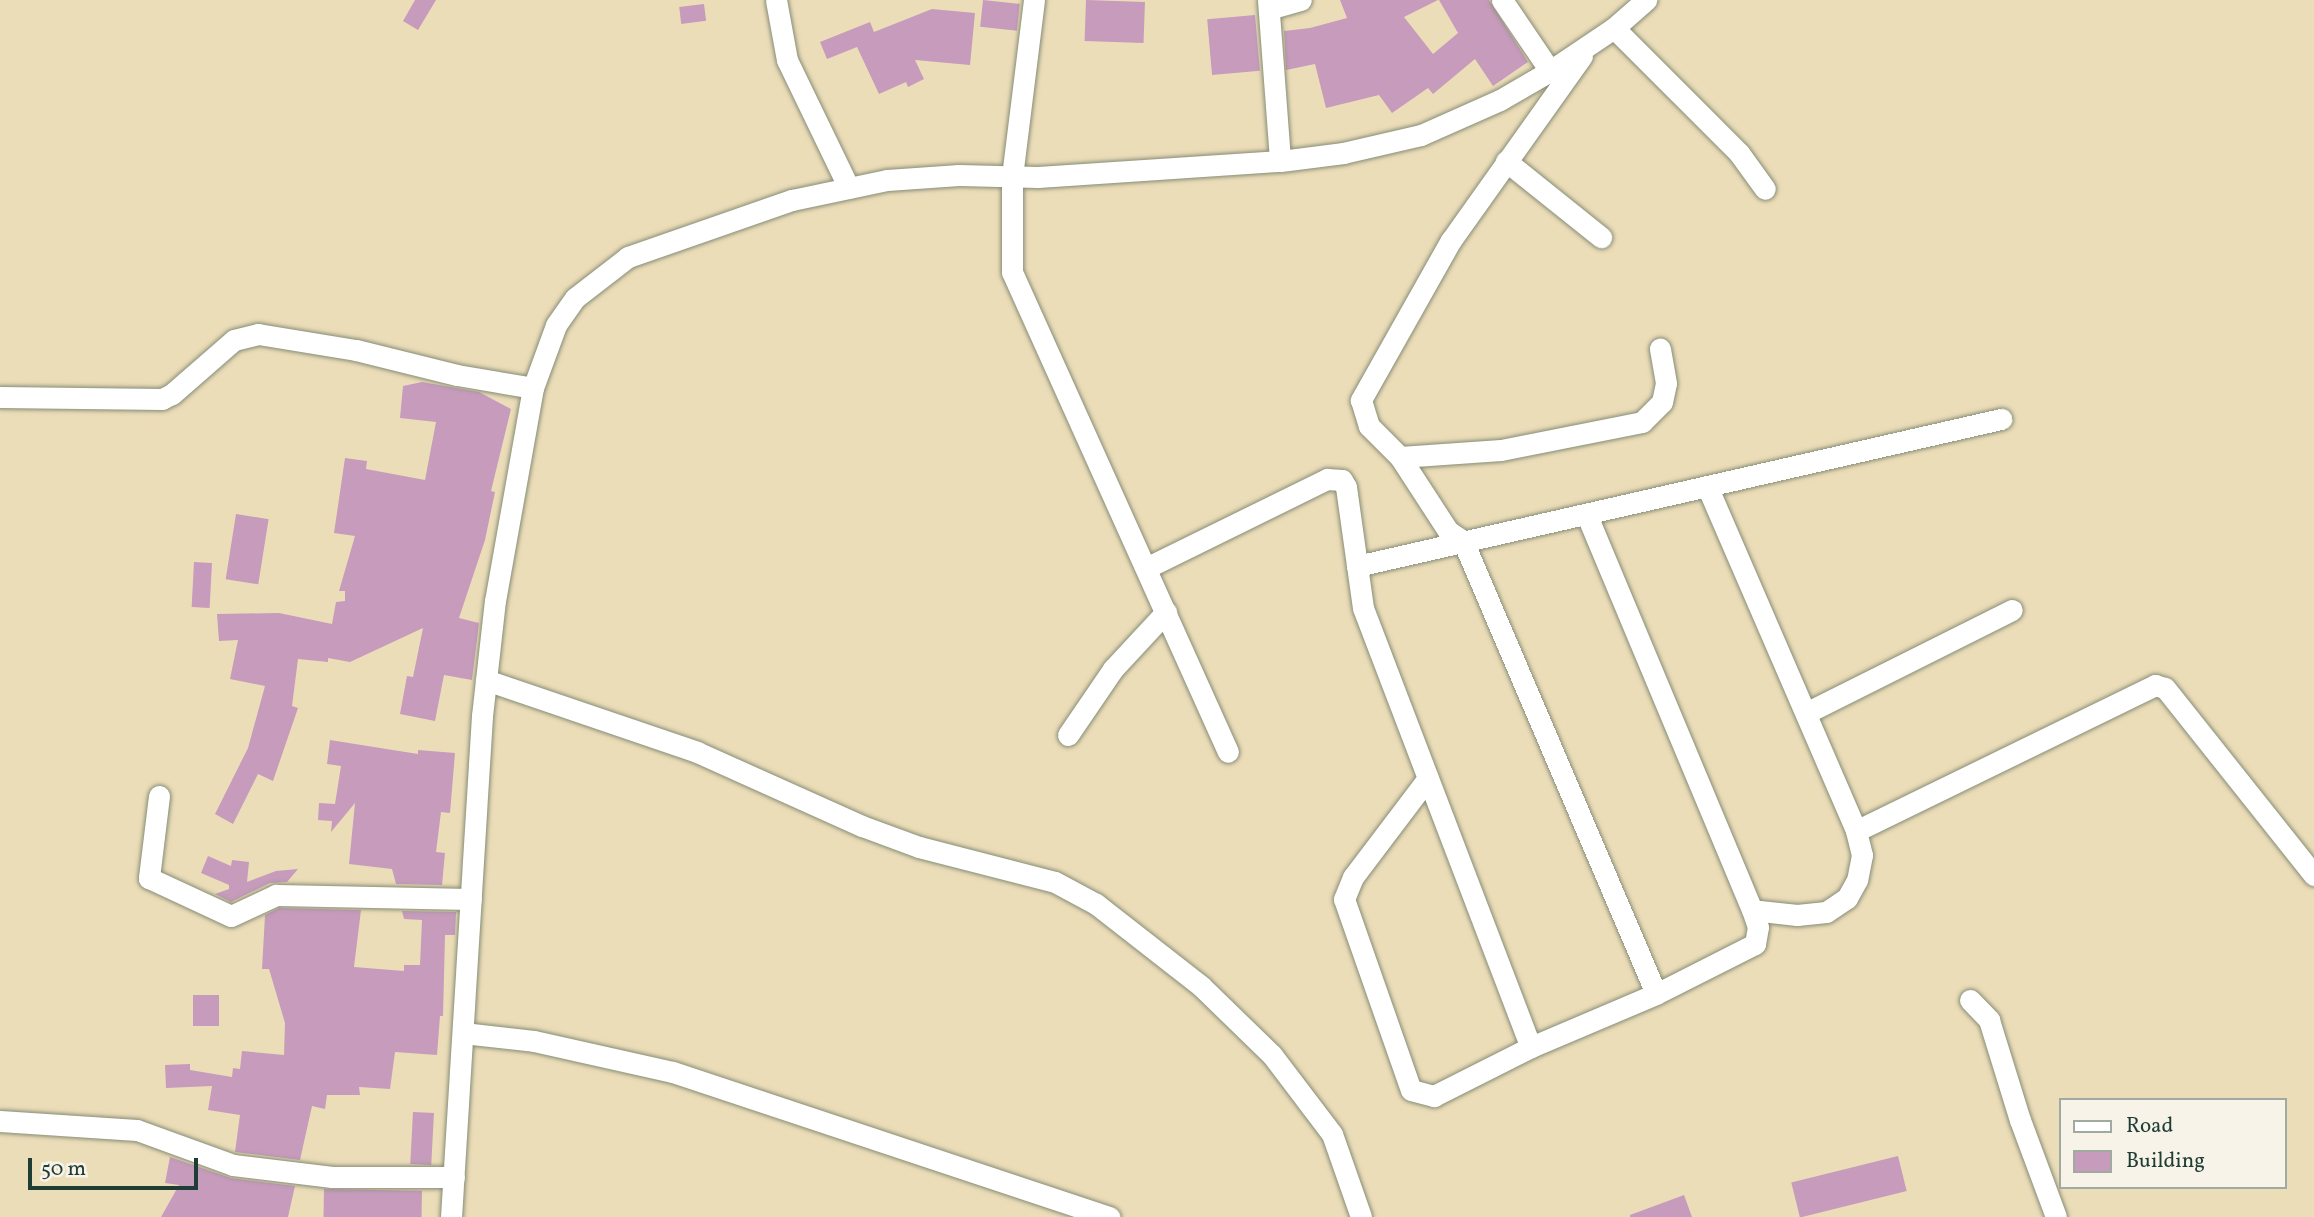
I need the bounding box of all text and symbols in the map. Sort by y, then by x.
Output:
legend [2058,1098,2286,1189]
text: Road [2126,1112,2173,1141]
scale bar [32,1144,201,1188]
text: Building [2126,1147,2205,1176]
text: 50 m [41,1155,86,1184]

